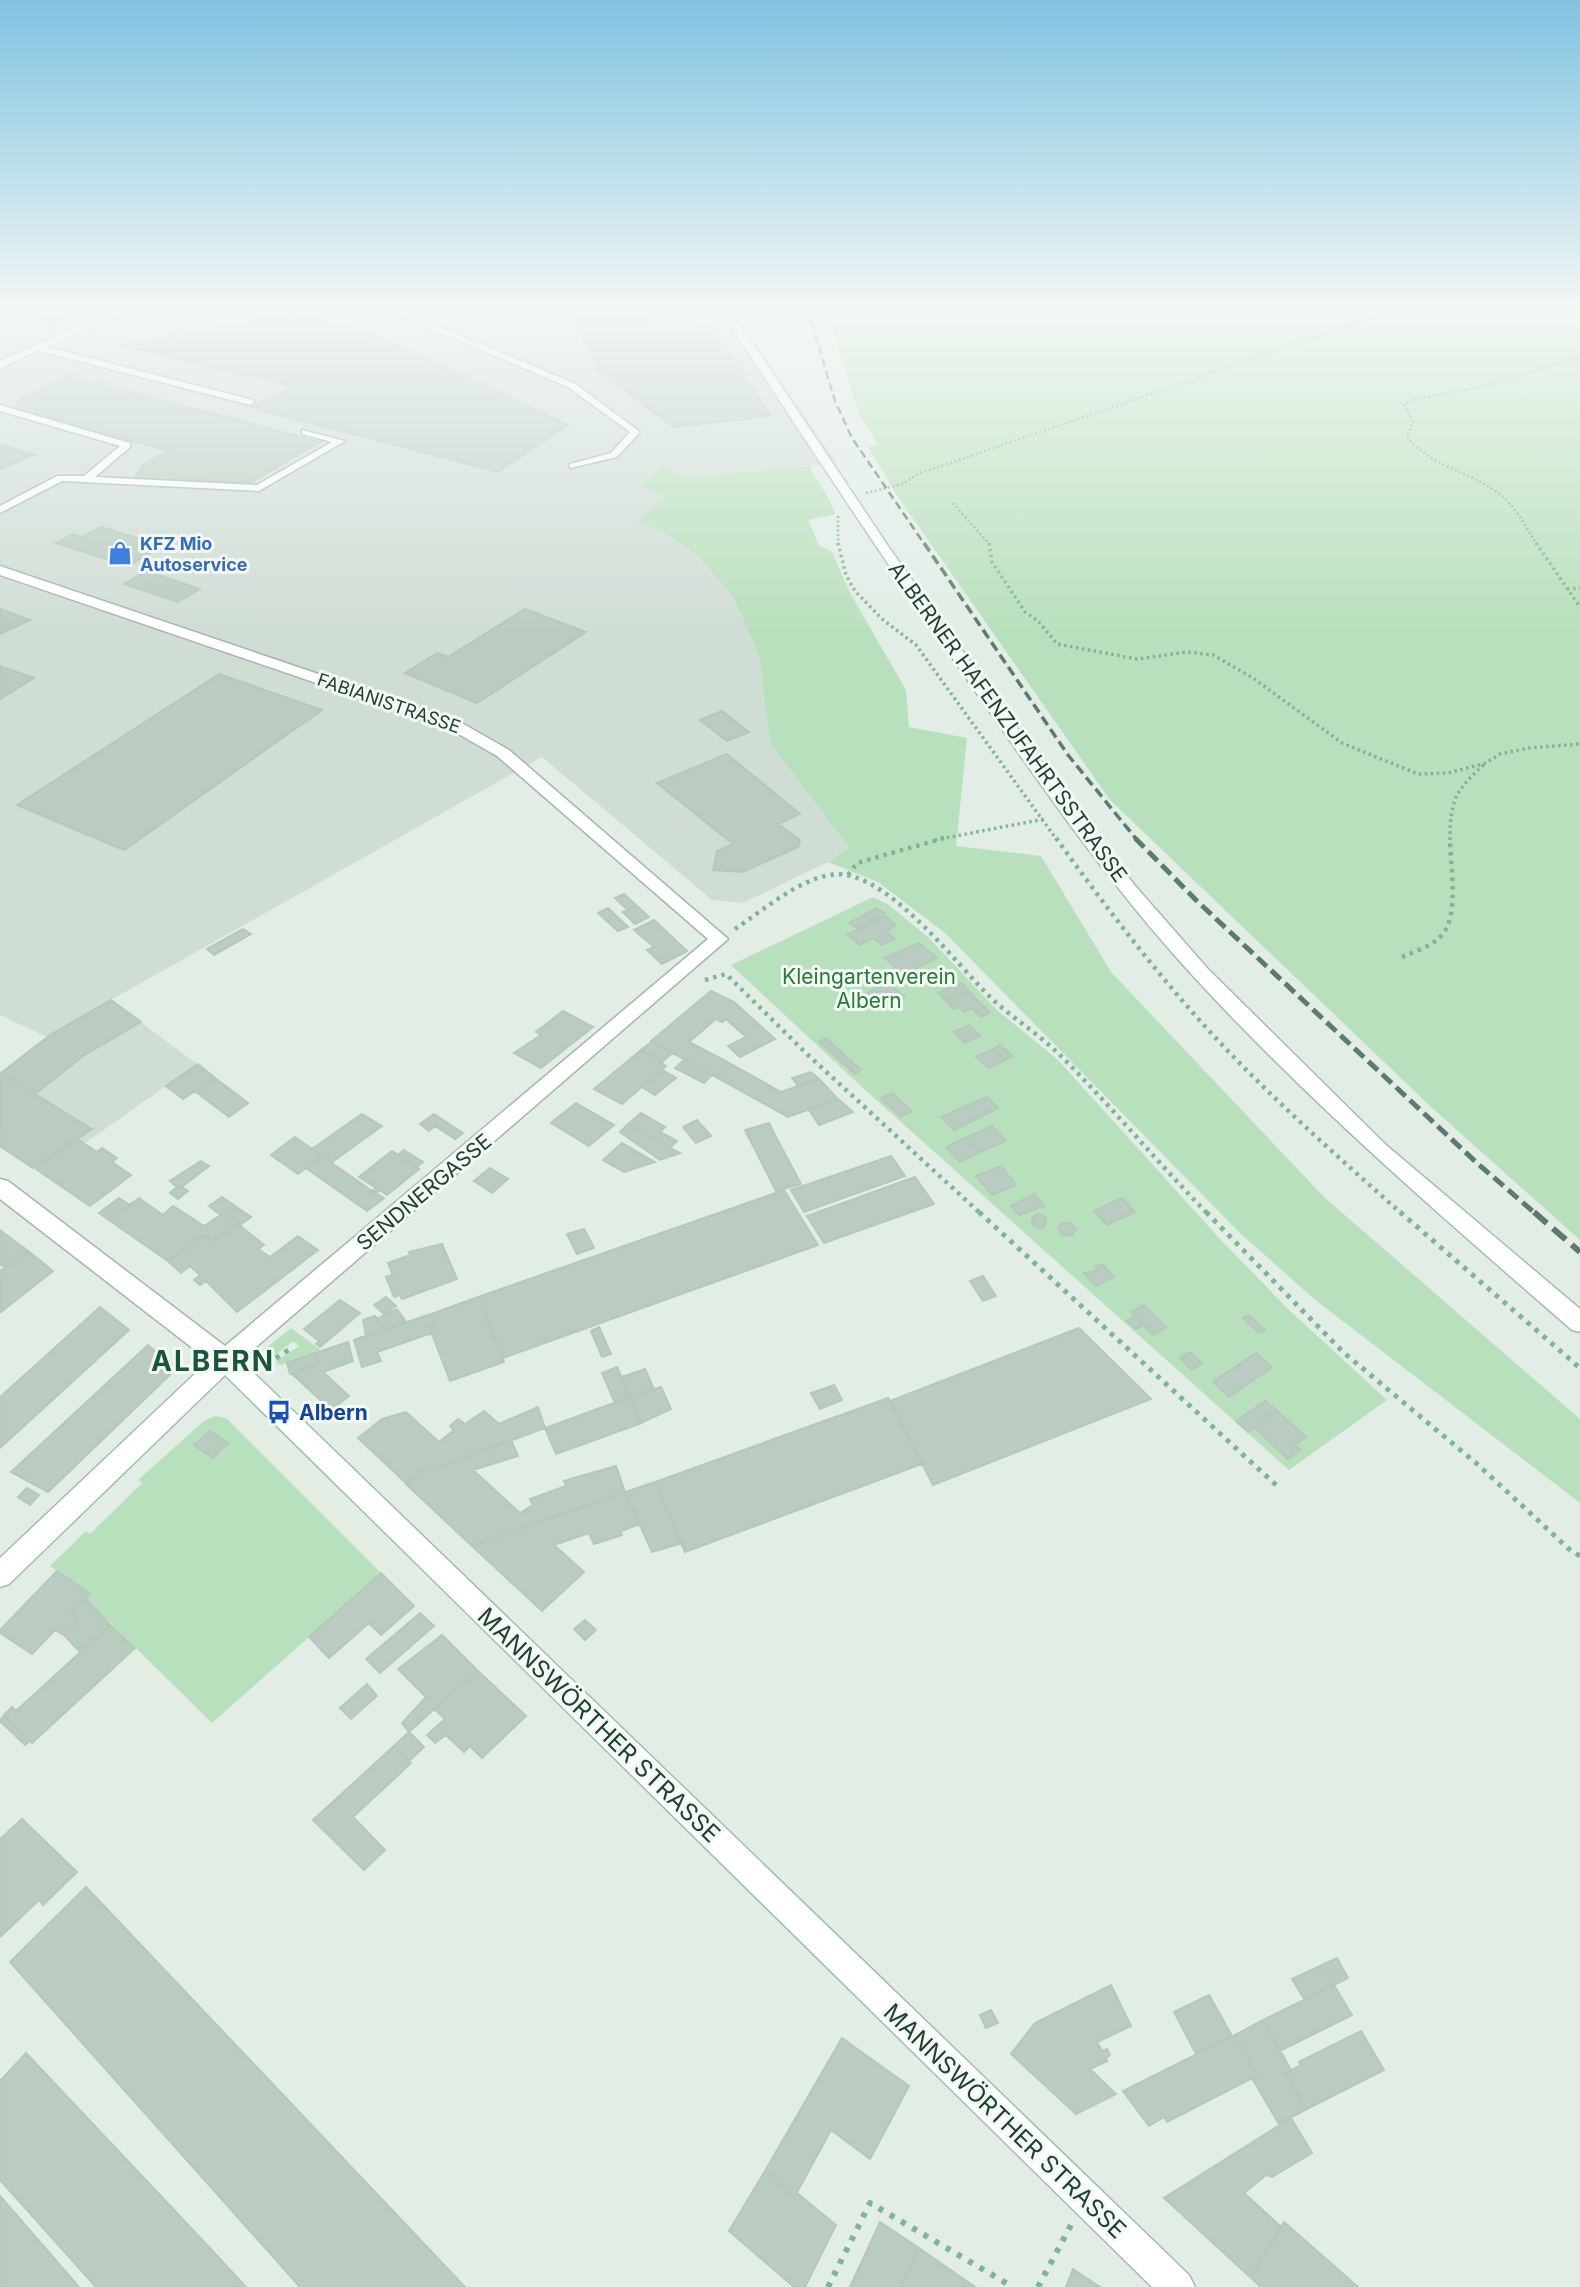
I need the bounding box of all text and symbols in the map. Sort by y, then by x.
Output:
place label: KFZ Mio Autoservice [140,533,248,575]
shop icon: KFZ Mio Autoservice [106,539,134,567]
street label: ALBERNER HAFENZUFAHRTSSTRASSE [883,557,1133,887]
street label: FABIANISTRASSE [315,669,463,737]
park label: Kleingartenverein Albern [782,964,956,1013]
street label: SENDNERGASSE [352,1128,496,1256]
district label: ALBERN [151,1344,275,1378]
bus stop icon: Albern [265,1398,293,1426]
place label: Albern [299,1400,368,1425]
street label: MANNSWÖRTHER STRASSE [472,1602,726,1848]
street label: MANNSWÖRTHER STRASSE [878,1998,1132,2244]

